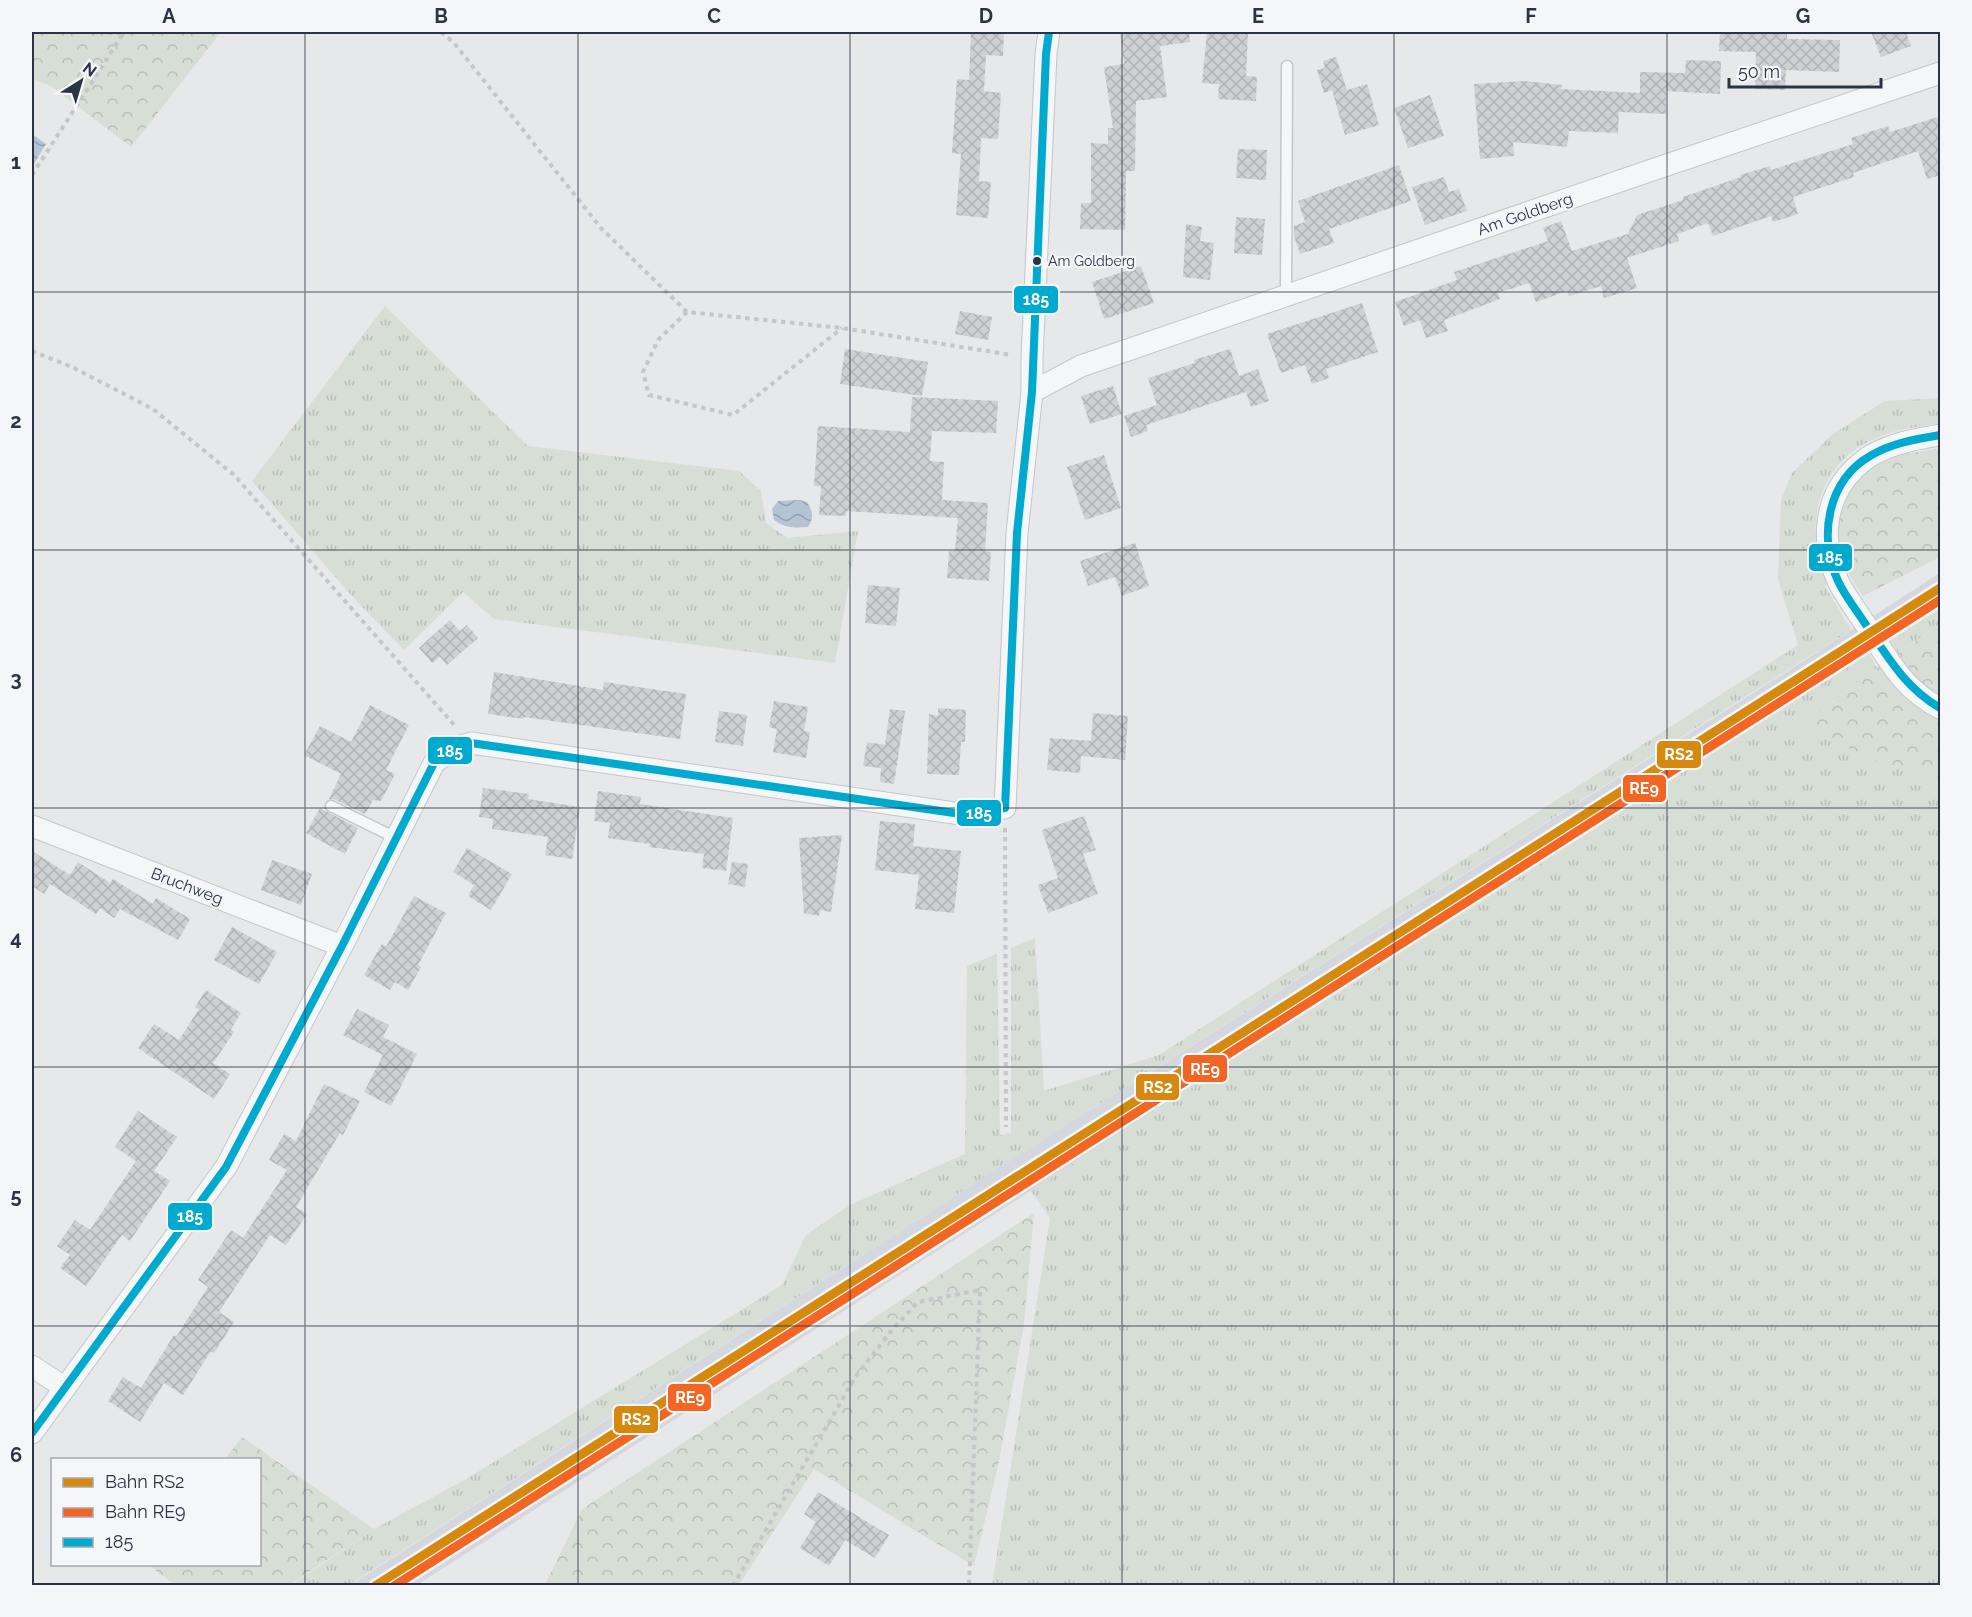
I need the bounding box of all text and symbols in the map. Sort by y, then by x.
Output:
text: A [162,4,176,28]
text: B [434,4,448,28]
text: C [707,4,721,28]
text: D [979,4,993,28]
text: E [1252,4,1264,28]
text: F [1525,4,1537,28]
text: G [1796,4,1810,28]
north arrow [51,51,111,111]
scale bar [1729,51,1880,89]
text: N [79,58,100,81]
text: 50 m [1738,61,1780,82]
text: 1 [11,150,21,174]
street label: Am Goldberg [1475,189,1575,239]
place label: Am Goldberg [1048,253,1135,269]
marker: Am Goldberg [1031,255,1043,267]
line badge: 185 [1013,285,1059,314]
text: 185 [1023,290,1049,309]
text: 2 [10,409,22,433]
line badge: 185 [1808,543,1853,572]
text: 185 [1817,548,1843,567]
text: 3 [10,667,22,691]
line badge: 185 [427,736,473,765]
line badge: RS2 [1656,740,1702,769]
text: 185 [437,742,463,761]
text: RS2 [1664,745,1694,764]
line badge: RE9 [1622,774,1667,803]
text: RE9 [1629,779,1659,798]
line badge: 185 [956,799,1002,827]
text: 185 [966,804,992,823]
street label: Bruchweg [148,864,226,908]
text: 4 [10,926,22,950]
line badge: RE9 [1182,1054,1228,1083]
text: RE9 [1190,1060,1220,1079]
line badge: RS2 [1135,1073,1180,1101]
text: RS2 [1143,1078,1173,1097]
text: 5 [10,1184,22,1208]
line badge: 185 [167,1202,213,1231]
text: 185 [177,1207,203,1226]
line badge: RE9 [667,1383,712,1412]
text: RE9 [675,1388,705,1407]
line badge: RS2 [613,1405,659,1434]
text: RS2 [621,1410,651,1429]
text: 6 [10,1443,22,1467]
legend [51,1458,261,1566]
text: Bahn RS2 [105,1471,184,1492]
text: Bahn RE9 [105,1501,186,1522]
text: 185 [105,1531,133,1552]

